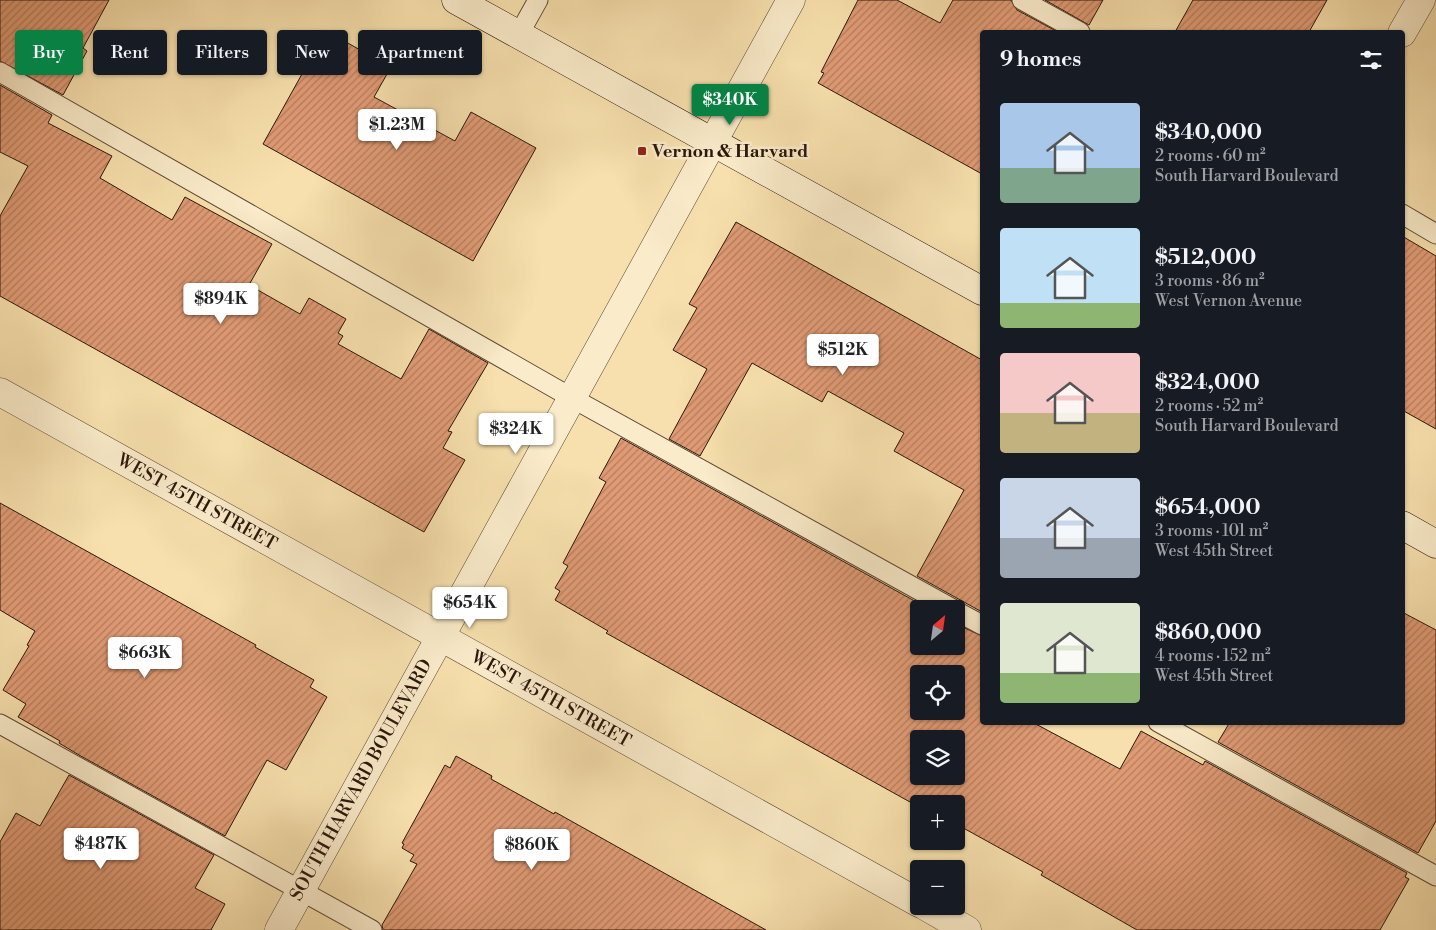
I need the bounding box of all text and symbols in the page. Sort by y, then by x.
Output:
chip: Buy [15,30,83,75]
chip: Rent [93,30,167,75]
chip: Filters [177,30,267,75]
chip: New [277,30,348,75]
chip: Apartment [358,30,482,75]
icon: filters [1357,46,1385,74]
text: 9 homes [1000,47,1081,73]
pin: $340K [695,84,765,126]
text: $340K [703,90,757,110]
pin: $1.23M [356,108,438,151]
text: $1.23M [369,115,425,135]
text: $340,000 [1155,120,1262,146]
icon: home [1040,123,1100,183]
place label: Vernon & Harvard [651,140,808,163]
marker: Vernon & Harvard [636,145,648,157]
text: 2 rooms · 60 m² [1155,146,1266,166]
text: South Harvard Boulevard [1155,166,1339,186]
text: $512,000 [1155,245,1256,271]
icon: home [1040,248,1100,308]
text: 3 rooms · 86 m² [1155,271,1265,291]
pin: $894K [186,282,256,325]
text: $894K [194,289,248,309]
text: West Vernon Avenue [1155,291,1302,311]
pin: $512K [808,334,878,376]
text: $512K [818,340,868,360]
text: $324,000 [1155,370,1260,396]
icon: home [1040,373,1100,433]
text: 2 rooms · 52 m² [1155,396,1263,416]
pin: $324K [481,412,551,455]
text: South Harvard Boulevard [1155,416,1339,436]
text: $324K [490,419,542,439]
street label: WEST 45TH STREET [112,448,281,556]
text: $654,000 [1155,495,1260,521]
icon: home [1040,498,1100,558]
text: 3 rooms · 101 m² [1155,521,1268,541]
text: West 45th Street [1155,541,1273,561]
pin: $654K [435,586,505,629]
text: $654K [443,593,497,613]
north arrow [910,600,965,655]
map controls [910,600,965,915]
text: $860,000 [1155,620,1262,646]
icon: home [1040,623,1100,683]
pin: $663K [110,636,180,679]
text: $663K [119,643,171,663]
street label: WEST 45TH STREET [466,645,635,753]
text: 4 rooms · 152 m² [1155,646,1271,666]
street label: SOUTH HARVARD BOULEVARD [285,655,437,905]
button: locate [910,665,965,720]
text: West 45th Street [1155,666,1273,686]
button: layers [910,730,965,785]
button: + [910,795,965,850]
pin: $487K [66,828,136,870]
pin: $860K [497,828,567,871]
text: $487K [75,834,127,854]
text: $860K [505,835,559,855]
button: − [910,860,965,915]

